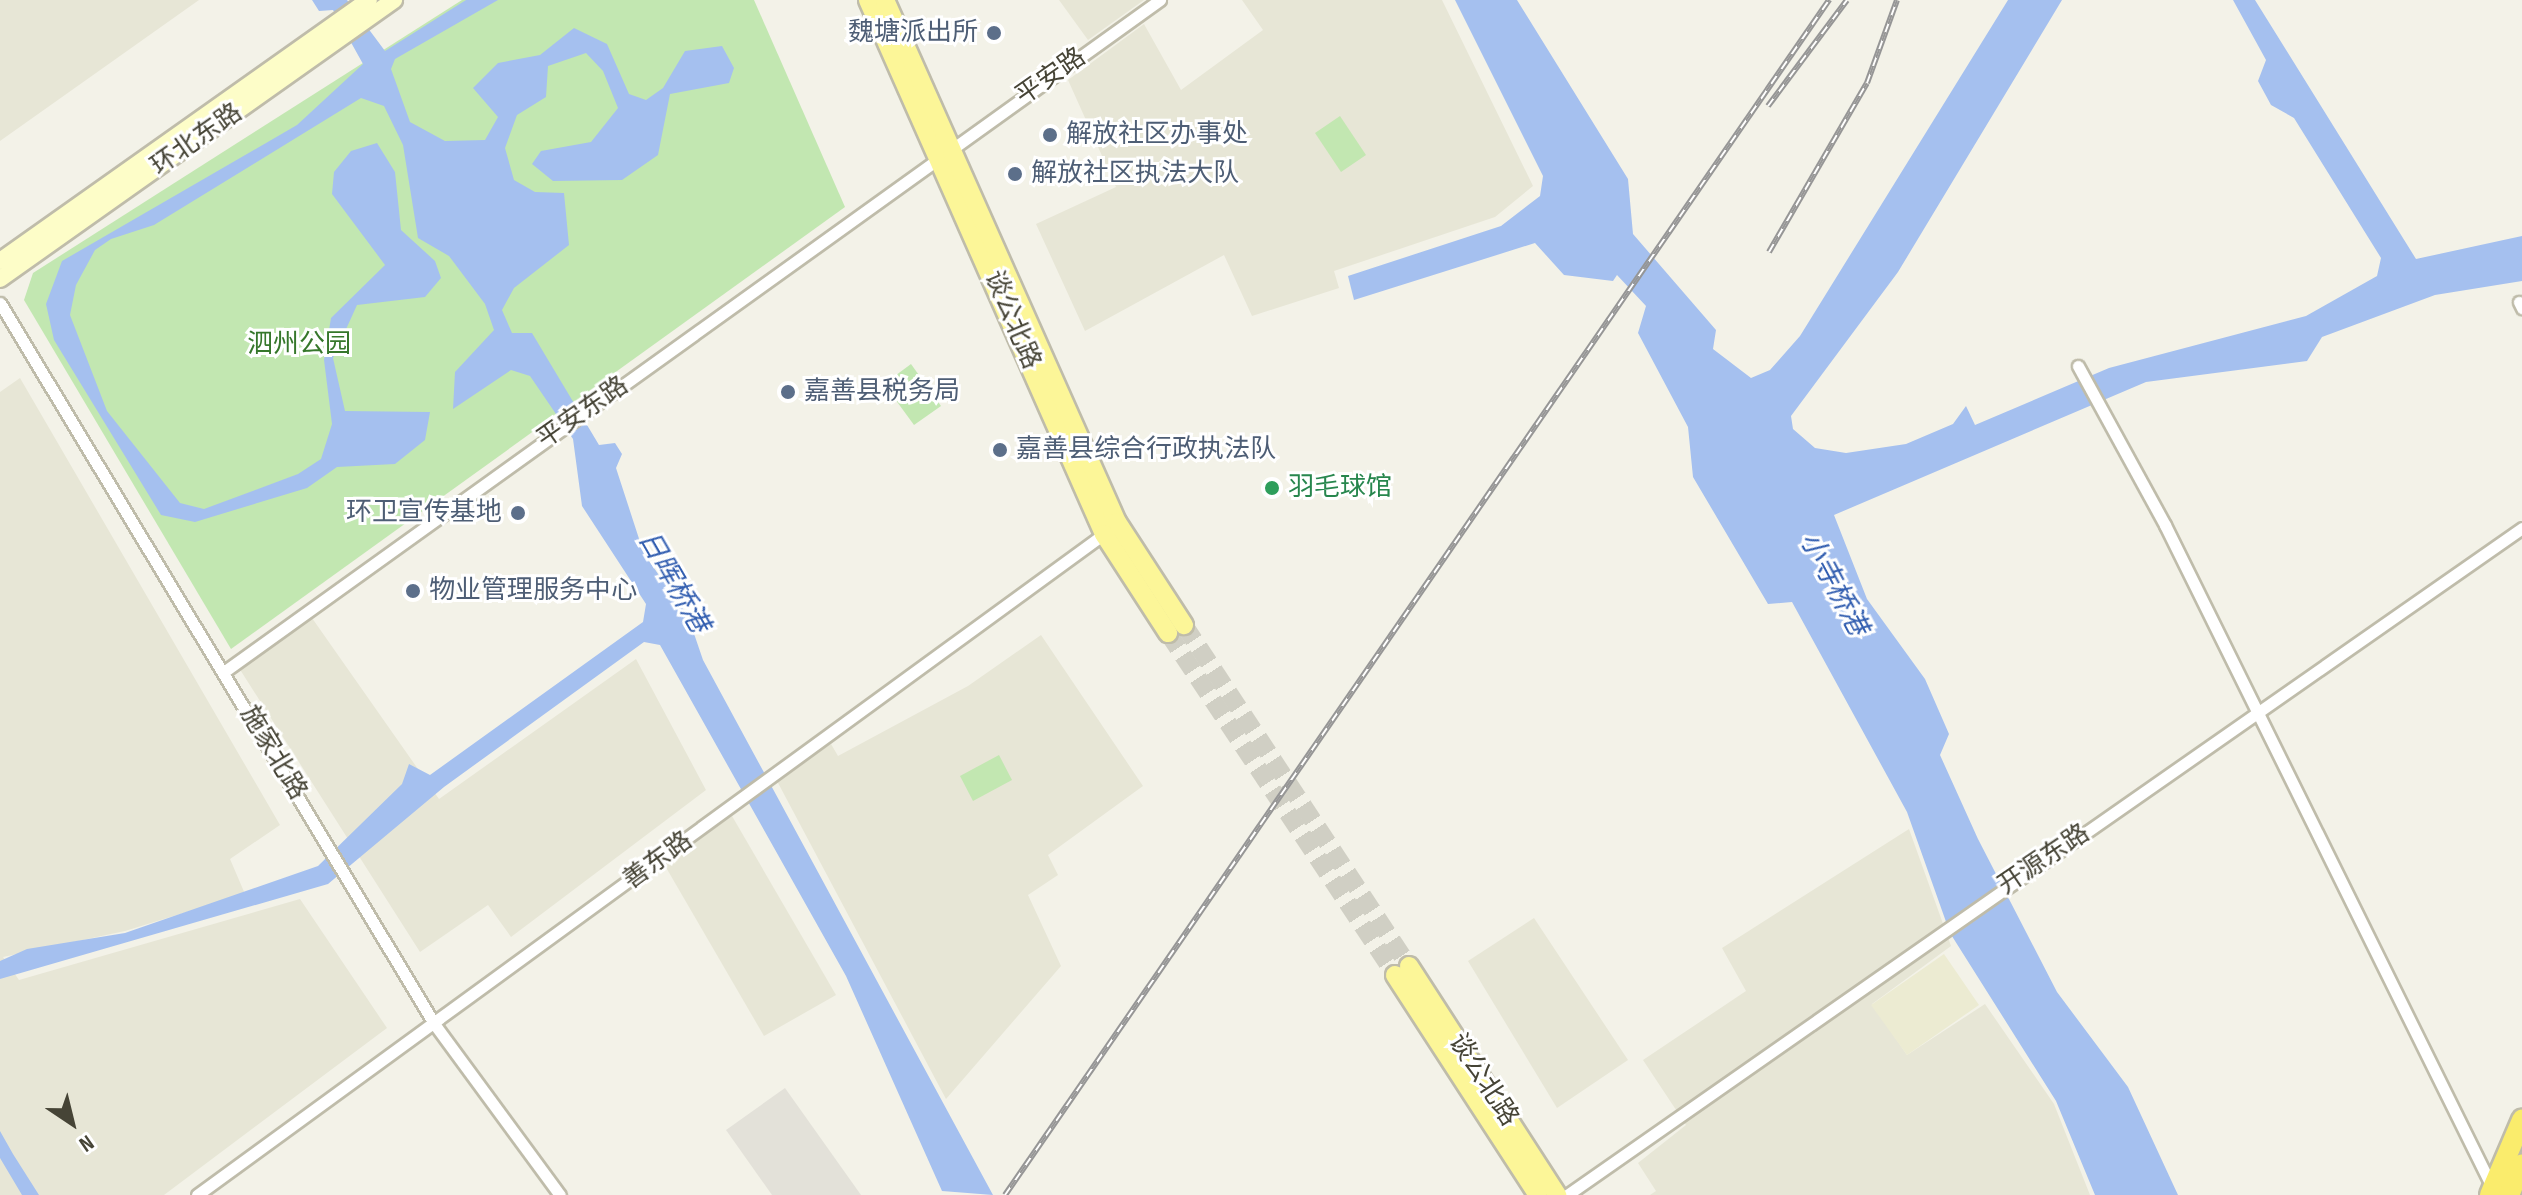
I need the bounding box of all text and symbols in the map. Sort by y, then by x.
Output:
place label: 魏塘派出所 [848,17,978,49]
marker: 魏塘派出所 [985,24,1003,42]
street label: 平安路 [1010,42,1092,112]
street label: 环北东路 [145,97,249,183]
place label: 解放社区办事处 [1066,119,1248,151]
marker: 解放社区办事处 [1041,126,1059,144]
place label: 解放社区执法大队 [1031,158,1239,190]
marker: 解放社区执法大队 [1006,165,1024,183]
street label: 谈公北路 [977,266,1047,374]
park label: 泗州公园 [247,329,351,361]
street label: 平安东路 [531,370,635,456]
place label: 嘉善县税务局 [804,376,960,408]
marker: 嘉善县税务局 [779,383,797,401]
place label: 嘉善县综合行政执法队 [1016,434,1276,466]
marker: 嘉善县综合行政执法队 [991,441,1009,459]
place label: 羽毛球馆 [1288,472,1392,504]
marker: 羽毛球馆 [1263,479,1281,497]
place label: 环卫宣传基地 [346,497,502,529]
marker: 环卫宣传基地 [509,504,527,522]
water label: 日晖桥港 [630,525,716,639]
water label: 小寺桥港 [1792,527,1874,641]
place label: 物业管理服务中心 [429,575,637,607]
marker: 物业管理服务中心 [404,582,422,600]
street label: 施家北路 [233,700,313,806]
street label: 开源东路 [1992,818,2096,902]
street label: 善东路 [617,825,699,897]
street label: 谈公北路 [1442,1028,1524,1132]
north arrow [32,1083,112,1163]
text: N [73,1129,99,1157]

